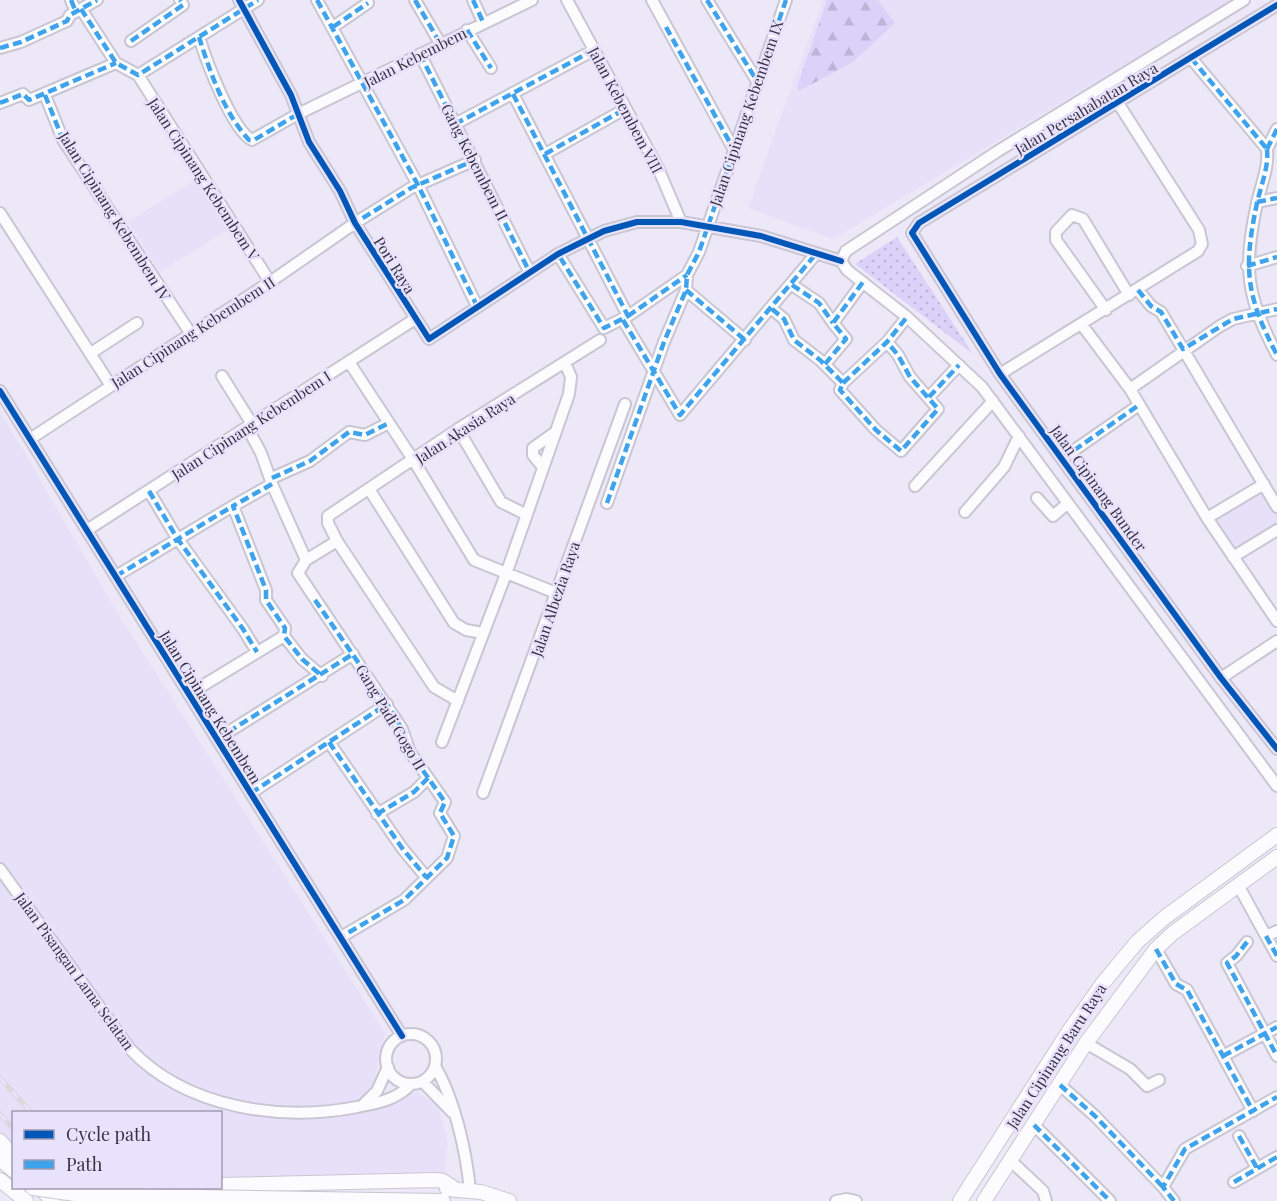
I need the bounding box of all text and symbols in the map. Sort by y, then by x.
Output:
street label: Jalan Cipinang Kebembem IX [704,17,787,210]
street label: Jalan Kebembem [359,22,470,92]
street label: Jalan Kebembem VIII [584,42,668,177]
street label: Jalan Persahabatan Raya [1010,57,1162,159]
street label: Jalan Cipinang Kebembem V [143,93,264,265]
street label: Gang Kebembem II [437,100,513,224]
street label: Jalan Cipinang Kebembem IV [54,127,176,305]
street label: Pori Raya [370,233,421,298]
street label: Jalan Cipinang Kebembem II [107,272,279,393]
street label: Jalan Cipinang Kebembem I [167,366,335,485]
street label: Jalan Akasia Raya [410,388,519,468]
street label: Jalan Cipinang Bunder [1046,420,1152,555]
street label: Jalan Albezia Raya [526,538,584,660]
street label: Jalan Cipinang Kebembem [155,626,267,788]
street label: Gang Padi Gogo II [352,660,430,774]
street label: Jalan Pisangan Lama Selatan [10,887,139,1054]
street label: Jalan Cipinang Baru Raya [1001,979,1111,1133]
legend [12,1111,222,1189]
text: Cycle path [66,1122,151,1146]
text: Path [66,1152,103,1176]

